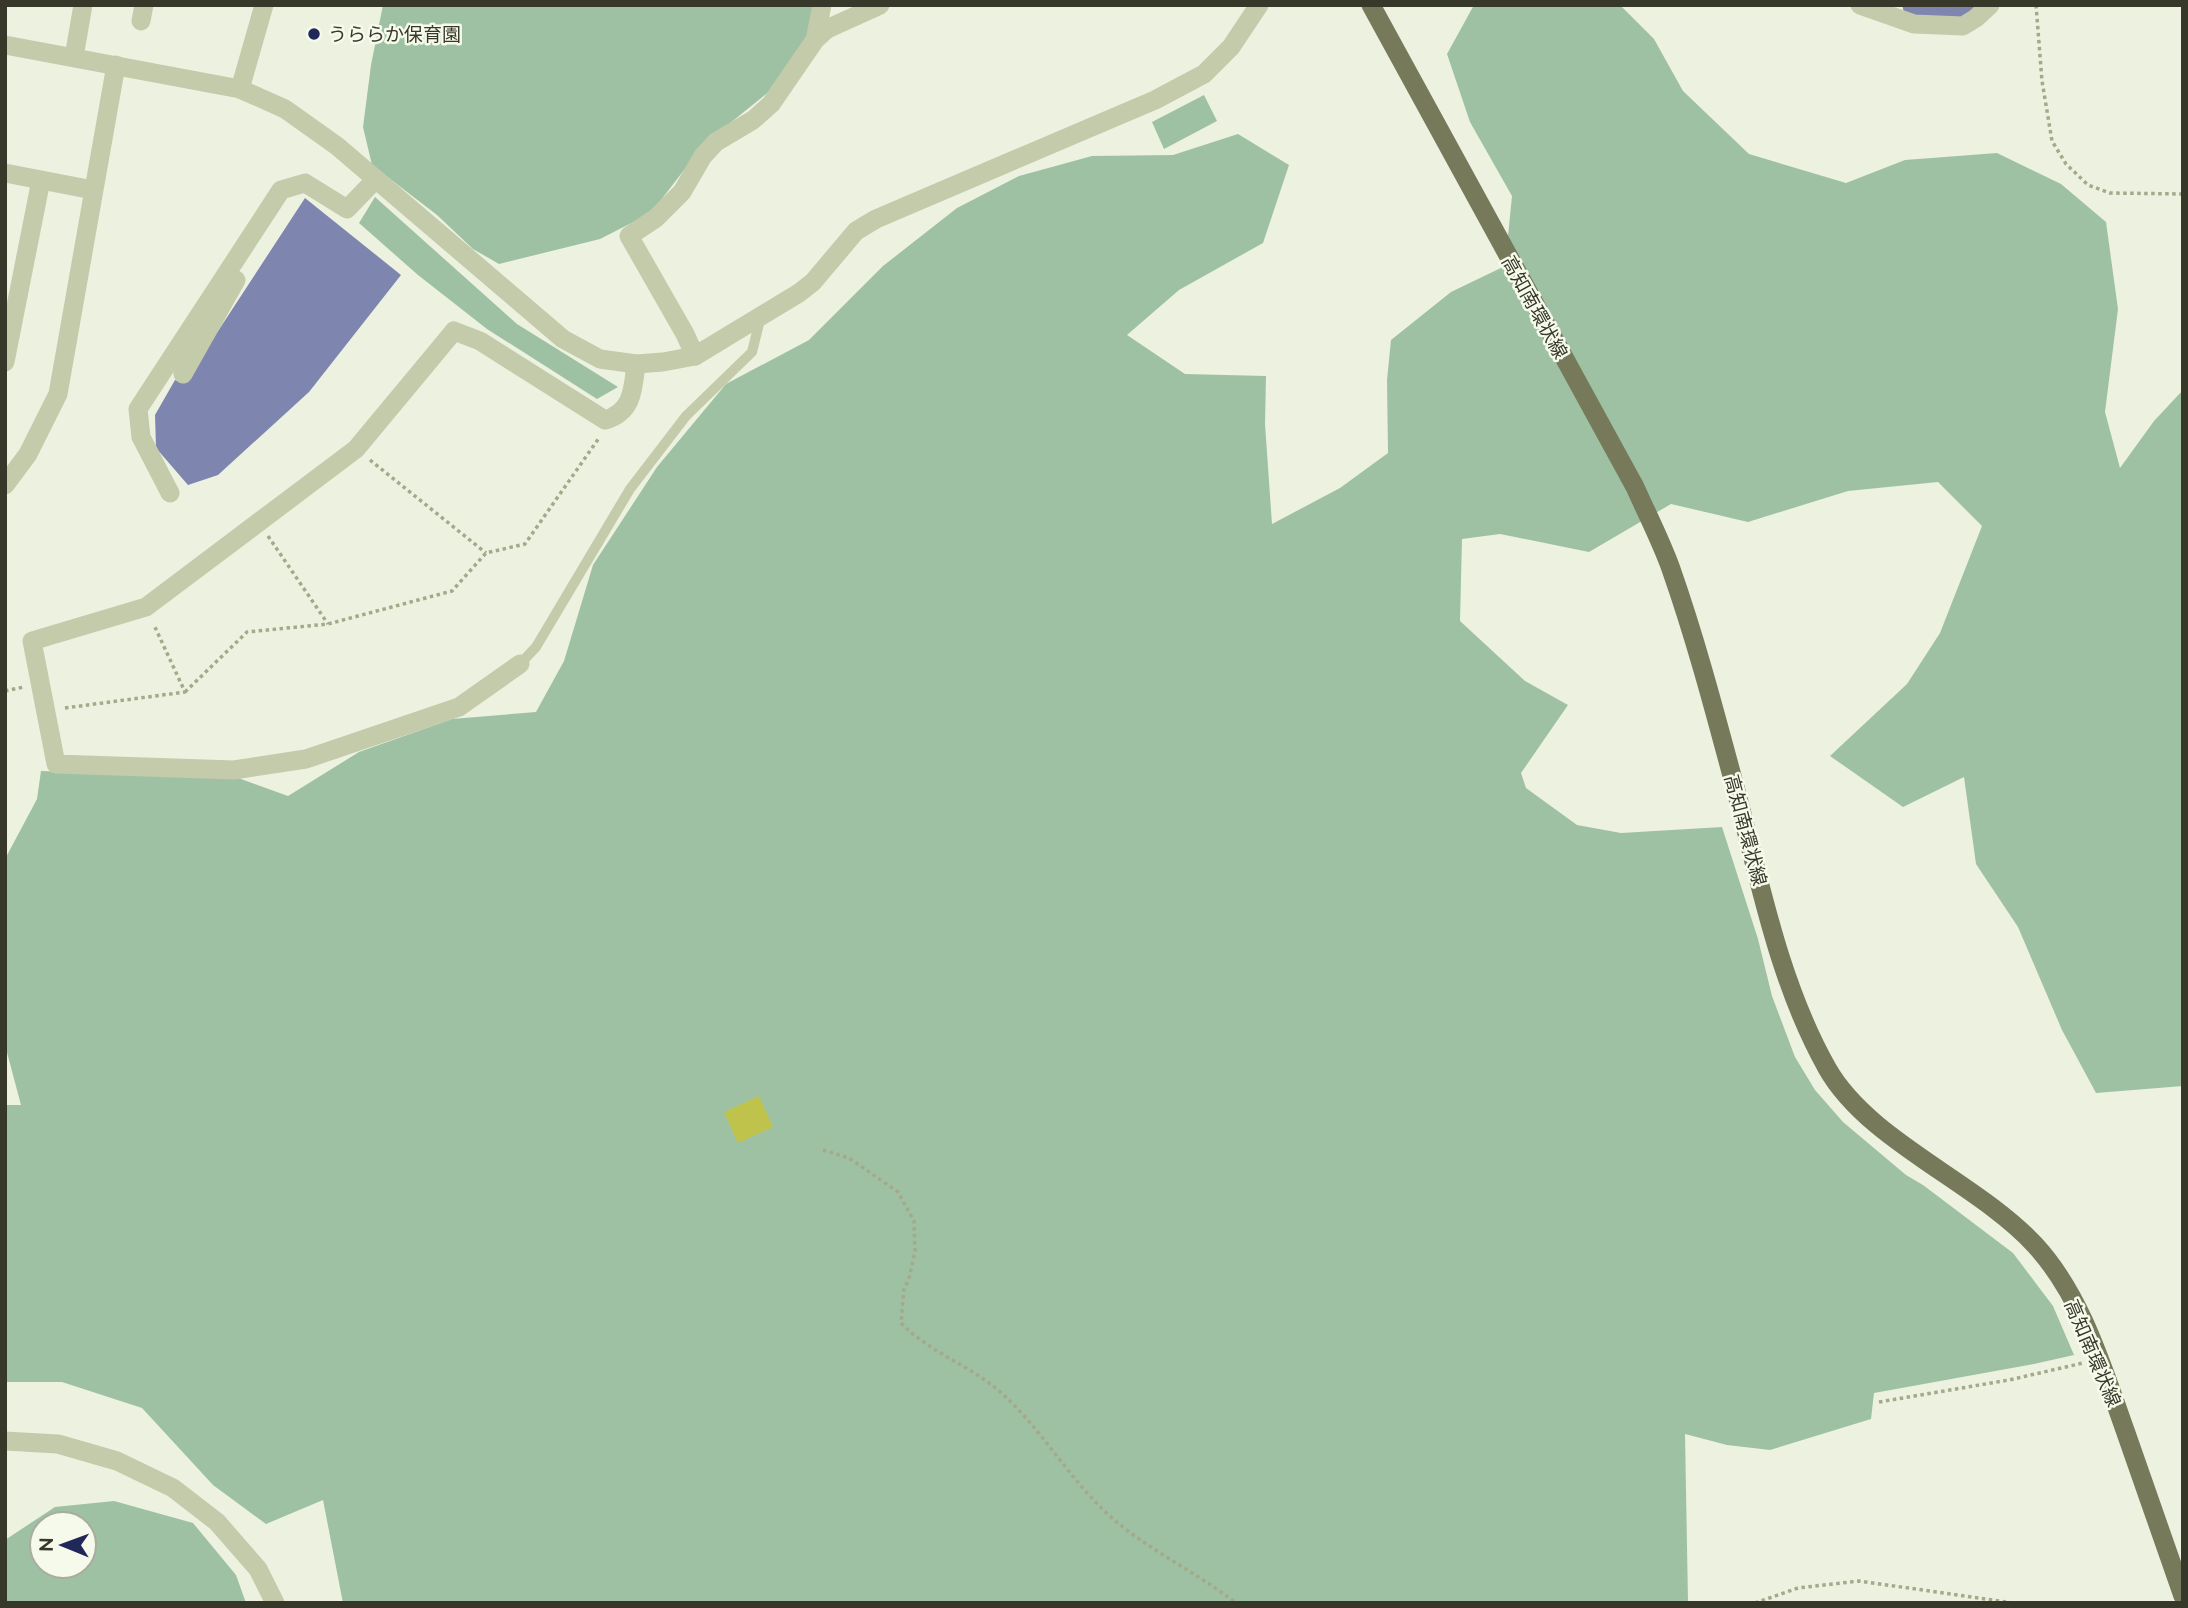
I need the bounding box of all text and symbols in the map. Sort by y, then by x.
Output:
place label: うららか保育園 [328,23,461,45]
marker: うららか保育園 [306,26,322,42]
street label: 高知南環状線 [1498,252,1572,362]
street label: 高知南環状線 [1721,772,1771,888]
street label: 高知南環状線 [2061,1296,2125,1410]
north arrow [28,1510,98,1580]
text: N [35,1537,57,1552]

